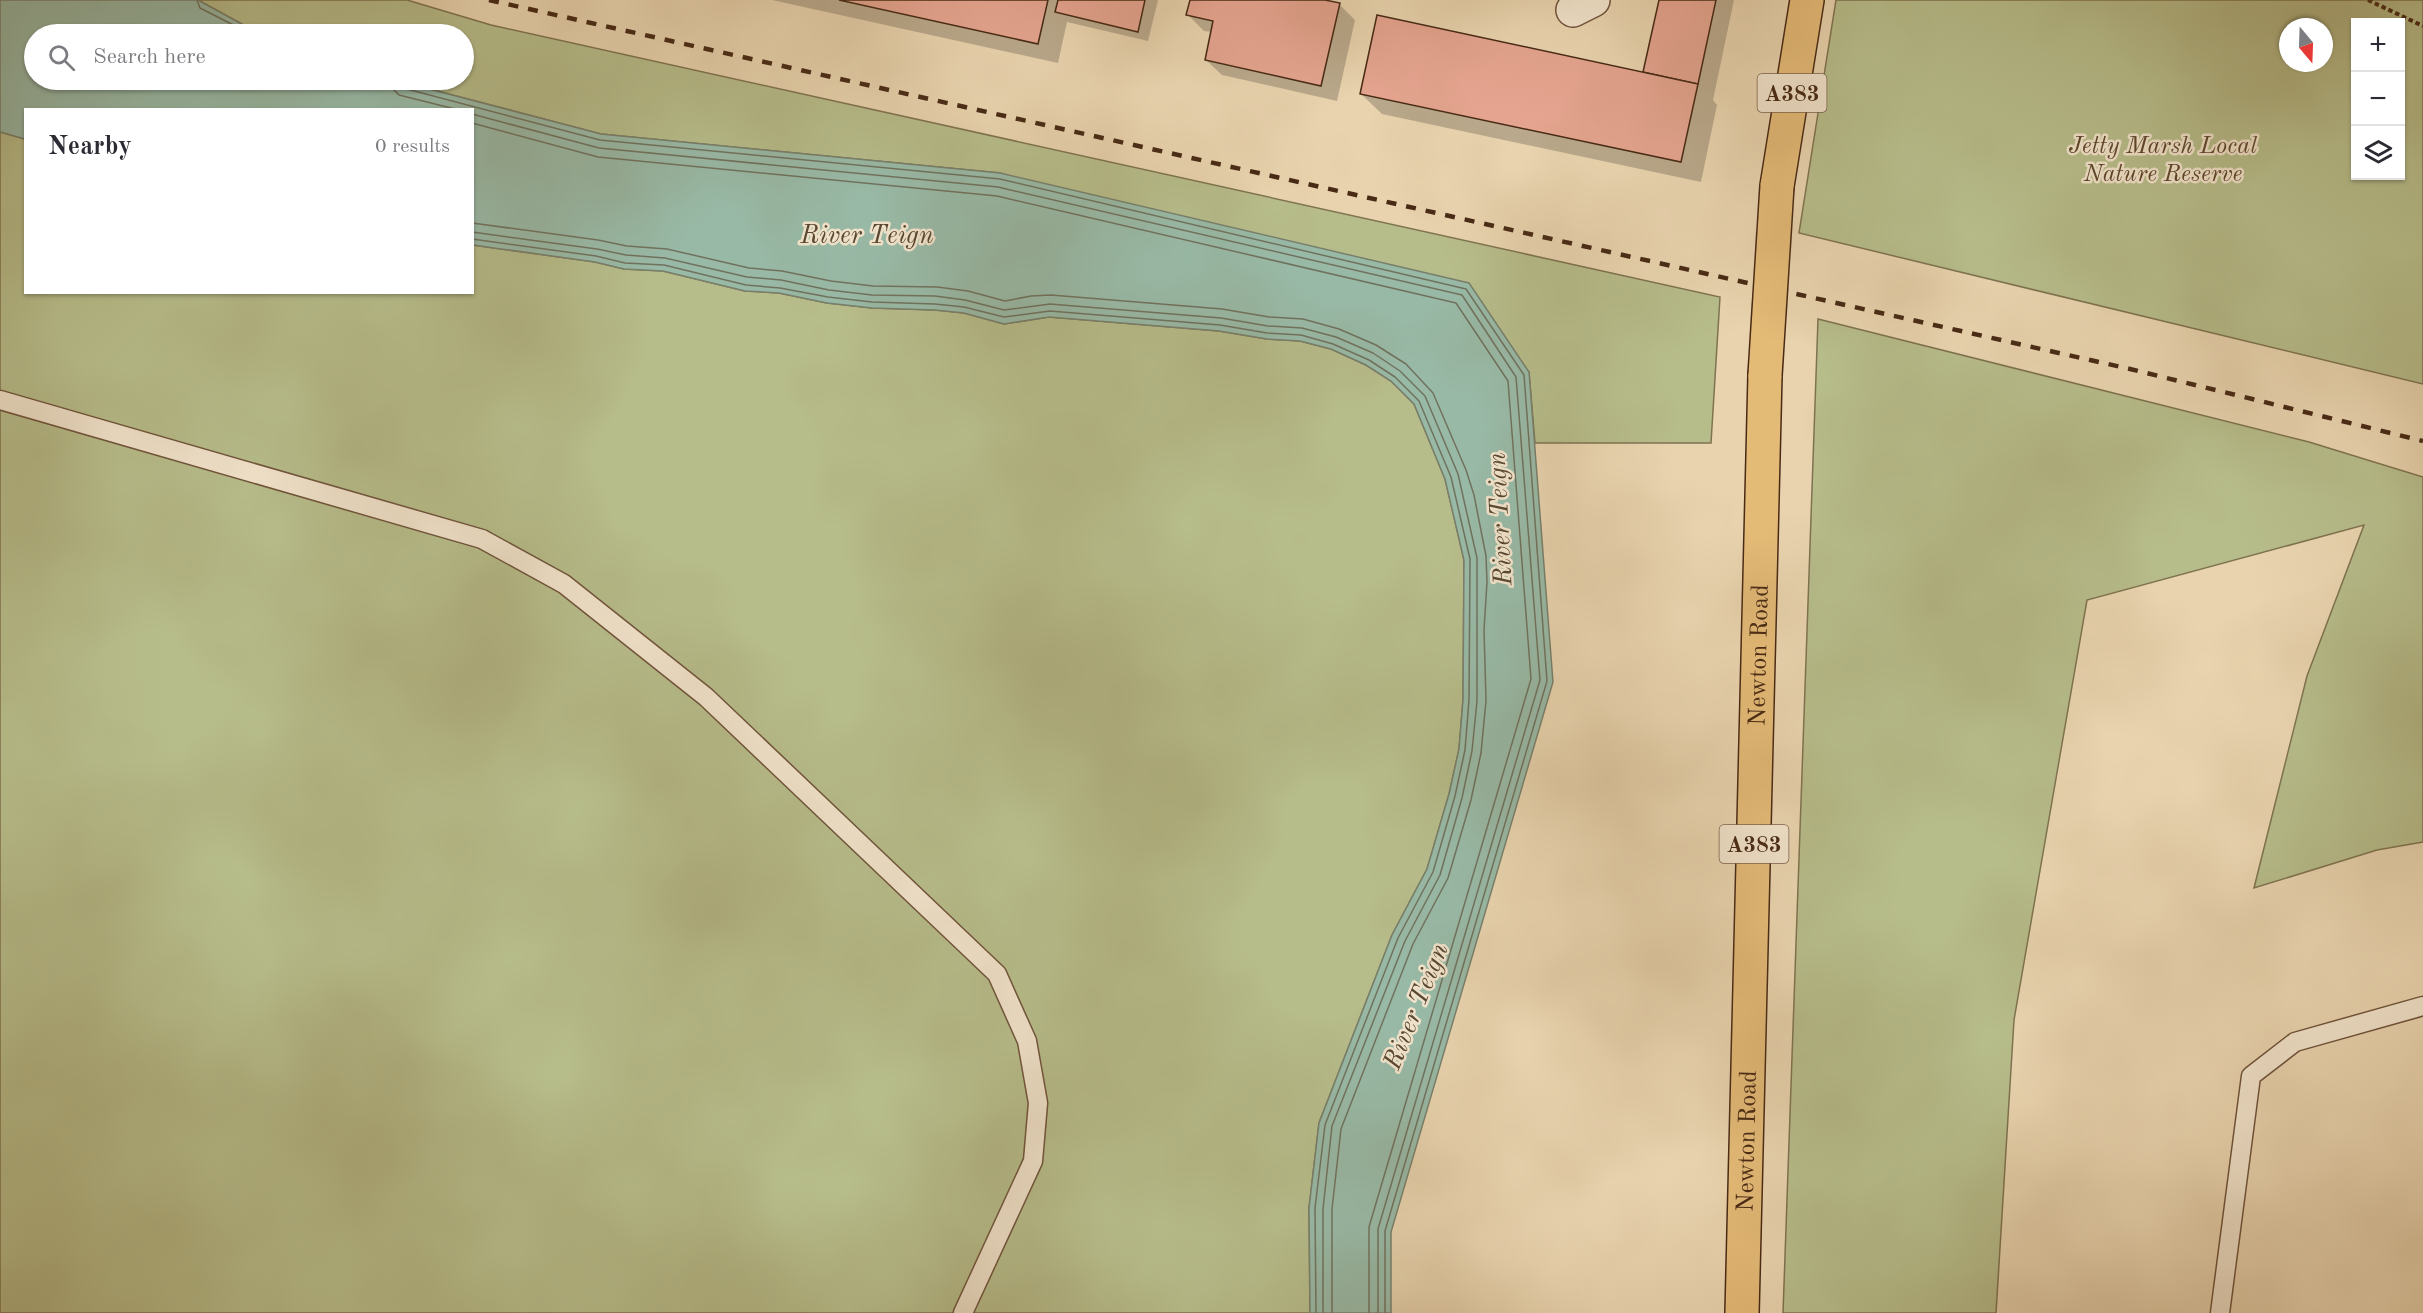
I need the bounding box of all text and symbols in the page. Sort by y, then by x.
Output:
north arrow [2279,18,2333,72]
map controls [2351,18,2405,180]
button: + [2351,18,2405,72]
search box [24,24,474,90]
icon: search [45,41,78,74]
text: Search here [93,46,206,68]
button: − [2351,72,2405,126]
road number: A383 [1758,74,1826,112]
button: layers [2351,126,2405,180]
text: Nearby [48,134,132,160]
park label: Jetty Marsh Local Nature Reserve [2069,135,2257,187]
text: 0 results [375,137,450,157]
water label: River Teign [799,223,934,249]
water label: River Teign [1485,451,1518,587]
street label: Newton Road [1746,584,1774,726]
road number: A383 [1720,825,1788,863]
water label: River Teign [1379,940,1454,1074]
street label: Newton Road [1734,1070,1762,1212]

